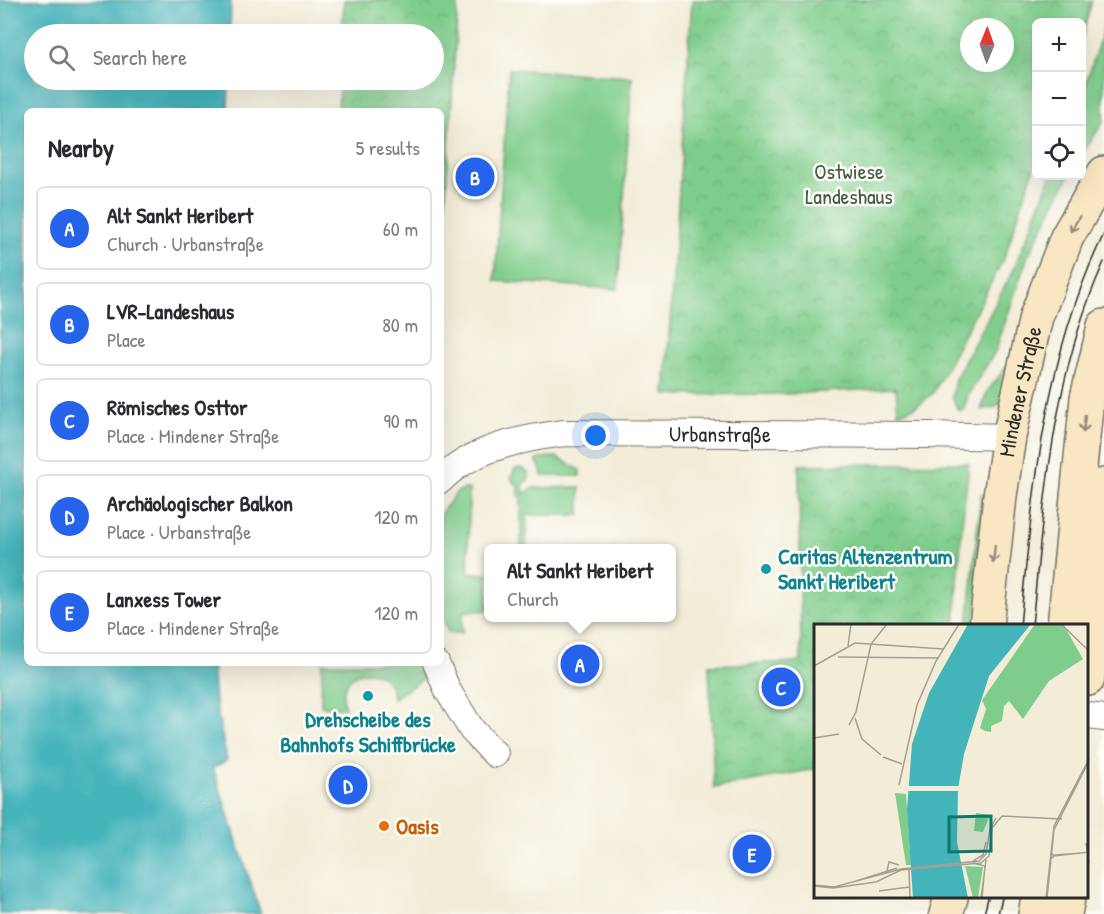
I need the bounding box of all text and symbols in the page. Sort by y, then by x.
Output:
north arrow [960,18,1014,72]
map controls [1032,18,1086,180]
button: + [1032,18,1086,72]
search box [24,24,444,90]
icon: search [45,41,78,74]
text: Search here [93,42,187,72]
button: − [1032,72,1086,126]
button: locate [1032,126,1086,180]
text: Nearby [48,130,114,165]
text: 5 results [356,134,420,161]
pin: B [456,154,494,200]
park label: Ostwiese Landeshaus [805,156,893,211]
text: Alt Sankt Heribert [107,200,253,230]
text: A [65,215,74,242]
text: 60 m [383,215,418,242]
one-way arrow [1068,215,1080,232]
text: Church · Urbanstraße [107,230,264,257]
text: LVR-Landeshaus [107,296,234,326]
text: B [64,311,75,338]
text: 80 m [382,311,418,338]
street label: Mindener Straße [991,323,1048,459]
text: Place [107,326,146,353]
text: Römisches Osttor [107,392,247,422]
text: C [64,407,75,434]
text: 90 m [384,407,418,434]
one-way arrow [1078,414,1089,434]
street label: Urbanstraße [669,419,771,449]
your location [581,421,610,450]
text: Place · Mindener Straße [107,422,279,449]
text: Archäologischer Balkon [107,488,293,518]
text: D [65,503,74,530]
text: 120 m [374,503,418,530]
text: Place · Urbanstraße [107,518,251,545]
place label: Caritas Altenzentrum Sankt Heribert [778,541,953,596]
popup [484,544,676,622]
one-way arrow [988,544,999,564]
text: Alt Sankt Heribert [507,555,653,585]
marker: Caritas Altenzentrum Sankt Heribert [759,562,773,576]
text: Lanxess Tower [107,584,221,614]
text: Church [507,585,558,612]
text: E [65,599,74,626]
text: 120 m [374,599,418,626]
text: Place · Mindener Straße [107,614,279,641]
inset map [814,624,1089,899]
pin: A [560,642,600,686]
pin: C [762,664,800,710]
marker: Drehscheibe des Bahnhofs Schiffbrücke [361,689,375,703]
place label: Drehscheibe des Bahnhofs Schiffbrücke [280,704,456,759]
pin: D [328,762,368,808]
place label: Oasis [396,811,439,841]
marker: Oasis [377,819,391,833]
pin: E [732,832,771,876]

